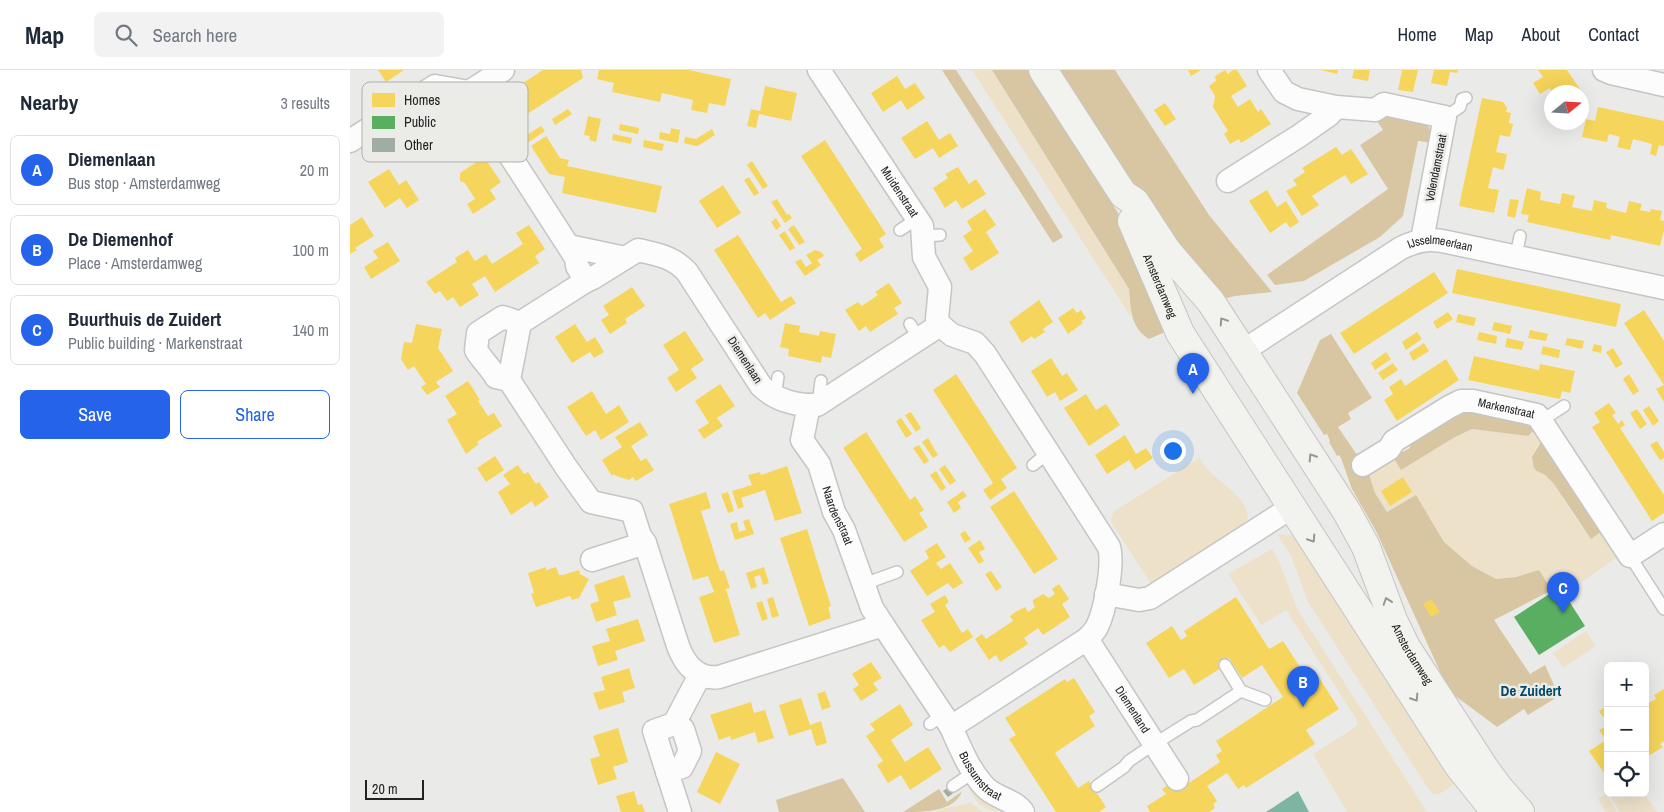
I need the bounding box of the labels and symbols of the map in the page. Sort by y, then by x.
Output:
legend [362,82,528,162]
north arrow [1544,85,1589,130]
text: Homes [404,91,441,109]
text: Public [404,113,436,131]
street label: Volendamstraat [1422,133,1450,203]
text: Other [404,136,433,154]
street label: Muidenstraat [877,163,922,220]
street label: IJsselmeerlaan [1405,232,1474,255]
street label: Amsterdamweg [1139,251,1181,321]
one-way arrow [1220,317,1230,326]
street label: Diemenlaan [724,333,766,387]
pin: A [1177,353,1209,394]
street label: Markenstraat [1476,394,1536,422]
your location [1160,438,1186,464]
one-way arrow [1308,454,1318,463]
street label: Naardenstraat [818,484,857,547]
one-way arrow [1306,533,1315,543]
pin: C [1547,572,1579,613]
one-way arrow [1383,597,1393,605]
street label: Amsterdamweg [1388,620,1437,688]
pin: B [1287,666,1319,707]
district label: De Zuidert [1501,680,1561,701]
street label: Diemenland [1111,683,1154,736]
one-way arrow [1409,693,1418,702]
street label: Bussumstraat [955,749,1004,805]
scale bar [365,777,424,800]

